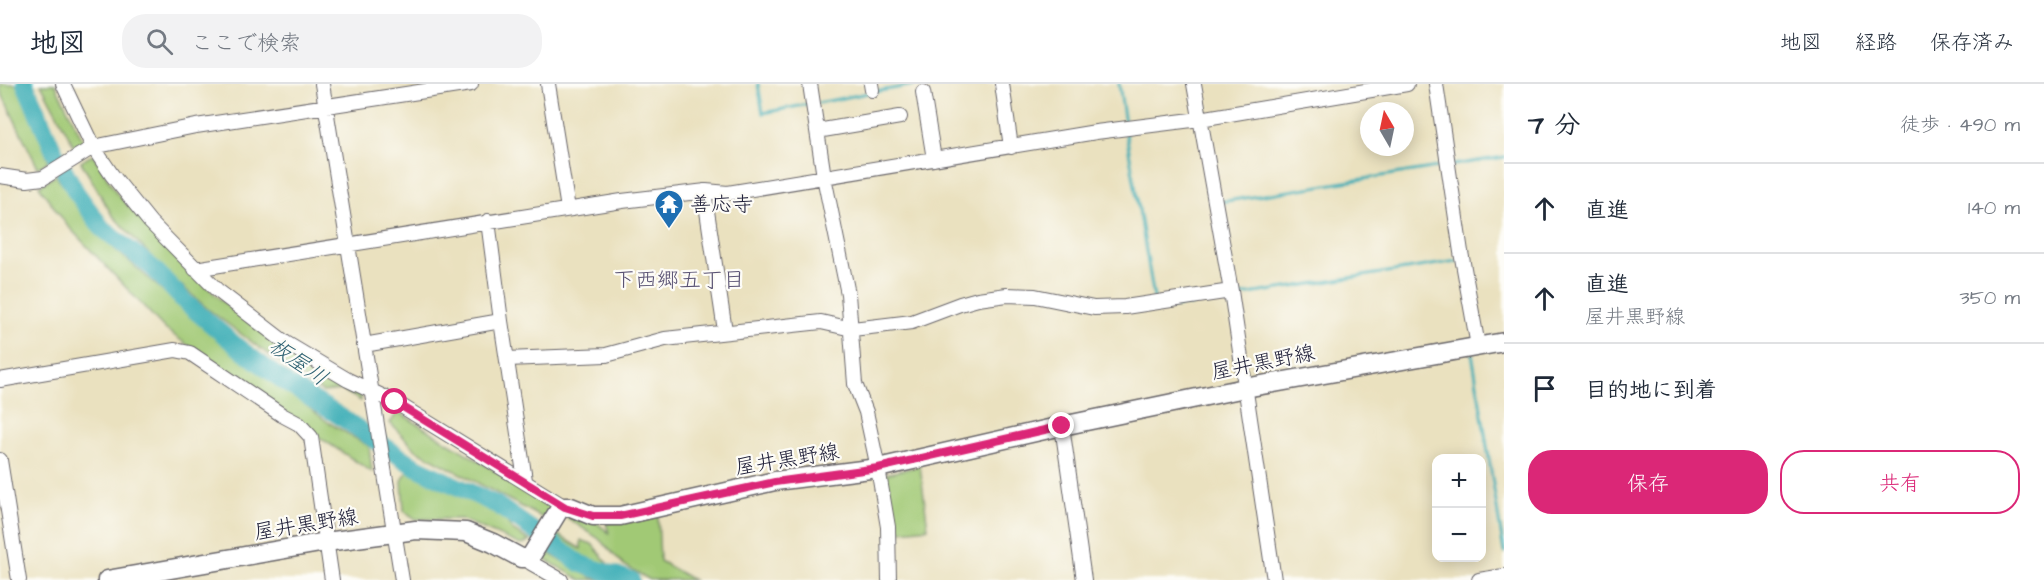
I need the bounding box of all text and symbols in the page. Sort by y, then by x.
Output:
search box [122,14,542,68]
text: 地図 [30,24,86,63]
icon: search [143,25,176,58]
text: ここで検索 [191,28,301,59]
text: 地図 [1780,28,1822,57]
text: 経路 [1855,28,1897,57]
text: 保存済み [1930,28,2014,57]
north arrow [1360,102,1414,156]
text: 7 分 [1528,107,1580,143]
text: 徒歩 · 490 m [1900,111,2020,139]
temple icon: 善応寺 [653,188,685,230]
place label: 善応寺 [690,190,753,219]
icon: ahead [1528,192,1561,225]
text: 140 m [1968,194,2020,222]
text: 直進 [1585,195,1629,226]
district label: 下西郷五丁目 [613,265,745,296]
text: 直進 [1585,269,1629,300]
icon: ahead [1528,282,1561,315]
text: 350 m [1959,284,2020,312]
text: 屋井黒野線 [1585,303,1685,331]
water label: 板屋川 [262,331,334,394]
street label: 屋井黒野線 [1209,338,1317,387]
icon: arrive [1528,372,1561,405]
text: 目的地に到着 [1585,375,1717,406]
route start [381,388,407,414]
route end [1048,412,1074,438]
street label: 屋井黒野線 [733,437,841,482]
button: 保存 [1528,450,1768,514]
button: 共有 [1780,450,2020,514]
map controls [1432,454,1486,562]
button: + [1432,454,1486,508]
street label: 屋井黒野線 [252,502,360,547]
button: − [1432,508,1486,562]

